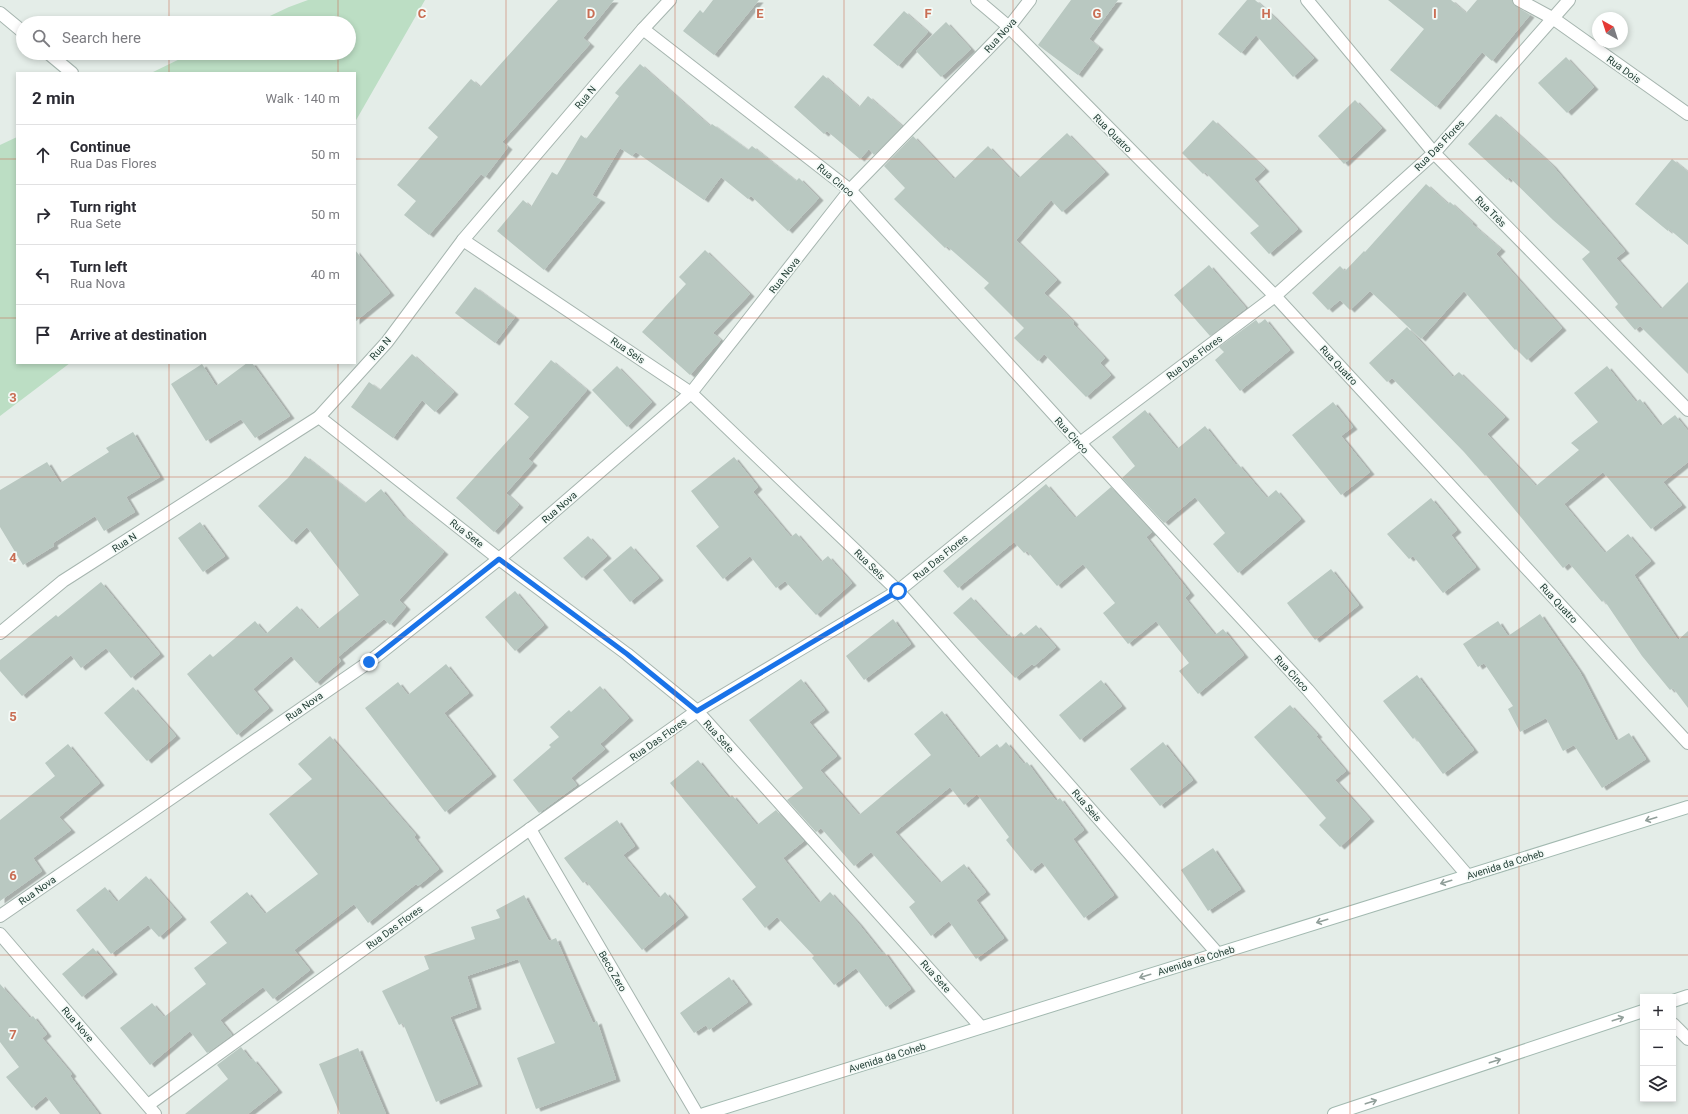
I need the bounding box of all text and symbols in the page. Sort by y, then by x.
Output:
text: C [418,6,427,21]
text: D [587,6,595,21]
text: E [756,6,764,21]
text: F [924,6,932,21]
text: G [1093,6,1102,21]
text: H [1261,6,1271,21]
text: I [1433,6,1437,21]
north arrow [1592,12,1628,48]
search box [16,16,356,60]
street label: Rua Nova [982,16,1019,55]
icon: search [30,27,52,49]
text: Search here [62,29,141,47]
street label: Rua Dois [1605,53,1643,85]
street label: Rua N [573,84,598,111]
text: 2 min [32,88,75,108]
text: Walk · 140 m [265,91,340,106]
street label: Rua Quatro [1091,112,1134,155]
street label: Rua Das Flores [1412,118,1466,173]
text: Continue [70,138,131,156]
icon: ahead [32,144,54,166]
text: 50 m [311,147,340,162]
text: Rua Das Flores [70,156,157,171]
street label: Rua Cinco [815,162,857,199]
street label: Rua Três [1473,194,1508,229]
text: Turn right [70,198,136,216]
icon: right [32,204,54,226]
text: 50 m [311,207,340,222]
text: Rua Sete [70,216,121,231]
street label: Rua Nova [767,255,802,295]
text: Turn left [70,258,127,276]
icon: left [32,264,54,286]
text: 40 m [311,267,340,282]
text: Rua Nova [70,276,125,291]
icon: arrive [32,324,54,346]
text: Arrive at destination [70,326,207,344]
street label: Rua Das Flores [1164,333,1224,382]
street label: Rua N [367,335,393,362]
street label: Rua Seis [609,335,647,366]
street label: Rua Quatro [1318,343,1360,387]
text: 3 [9,390,17,405]
street label: Rua Cinco [1052,415,1091,456]
street label: Rua Nova [540,489,579,525]
street label: Rua Sete [448,517,486,550]
street label: Rua N [110,531,138,554]
street label: Rua Das Flores [911,532,970,583]
street label: Rua Seis [852,547,887,582]
text: 4 [9,550,17,565]
street label: Rua Quatro [1538,581,1580,625]
route start [889,582,907,600]
route end [360,653,378,671]
street label: Rua Cinco [1272,653,1311,694]
street label: Rua Nova [284,690,325,723]
text: 5 [9,709,17,724]
street label: Rua Das Flores [628,716,689,763]
street label: Rua Sete [701,718,736,755]
street label: Rua Seis [1070,787,1103,823]
one-way arrow [1644,816,1657,823]
street label: Avenida da Coheb [1465,847,1545,881]
text: 6 [9,868,17,883]
street label: Rua Nova [17,874,58,907]
one-way arrow [1440,879,1453,886]
street label: Rua Das Flores [364,903,424,951]
one-way arrow [1316,918,1329,925]
street label: Avenida da Coheb [1156,943,1236,977]
street label: Beco Zero [597,949,629,994]
street label: Rua Sete [918,958,953,995]
one-way arrow [1138,973,1151,980]
map controls [1640,994,1676,1102]
button: + [1640,994,1676,1030]
street label: Rua Nove [60,1005,96,1044]
one-way arrow [1612,1015,1624,1023]
text: 7 [9,1027,17,1042]
button: − [1640,1030,1676,1066]
street label: Avenida da Coheb [847,1040,927,1074]
one-way arrow [1488,1056,1500,1064]
button: layers [1640,1066,1676,1102]
one-way arrow [1365,1097,1377,1105]

